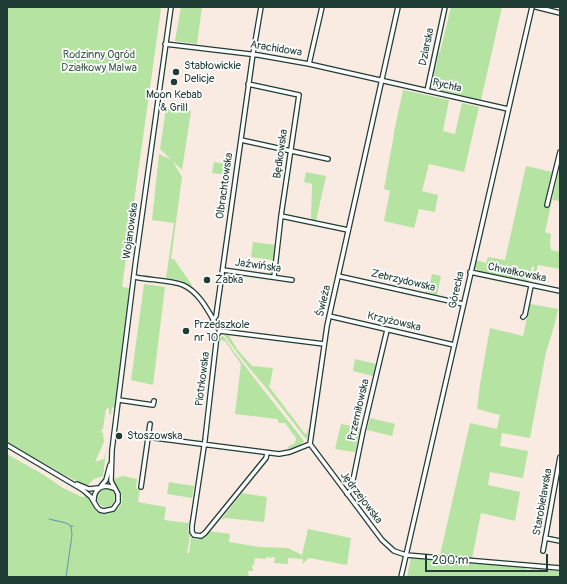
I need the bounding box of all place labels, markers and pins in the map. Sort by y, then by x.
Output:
place label: Stabłowickie Delicje [184,59,241,85]
marker: Stabłowickie Delicje [171,67,181,77]
marker: Moon Kebab & Grill [169,77,179,87]
place label: Moon Kebab & Grill [146,88,202,114]
place label: Żabka [215,273,243,287]
marker: Żabka [202,275,212,285]
place label: Przedszkole nr 10 [194,318,250,344]
marker: Przedszkole nr 10 [181,326,191,336]
place label: Stoszowska [127,429,182,443]
marker: Stoszowska [114,431,124,441]

